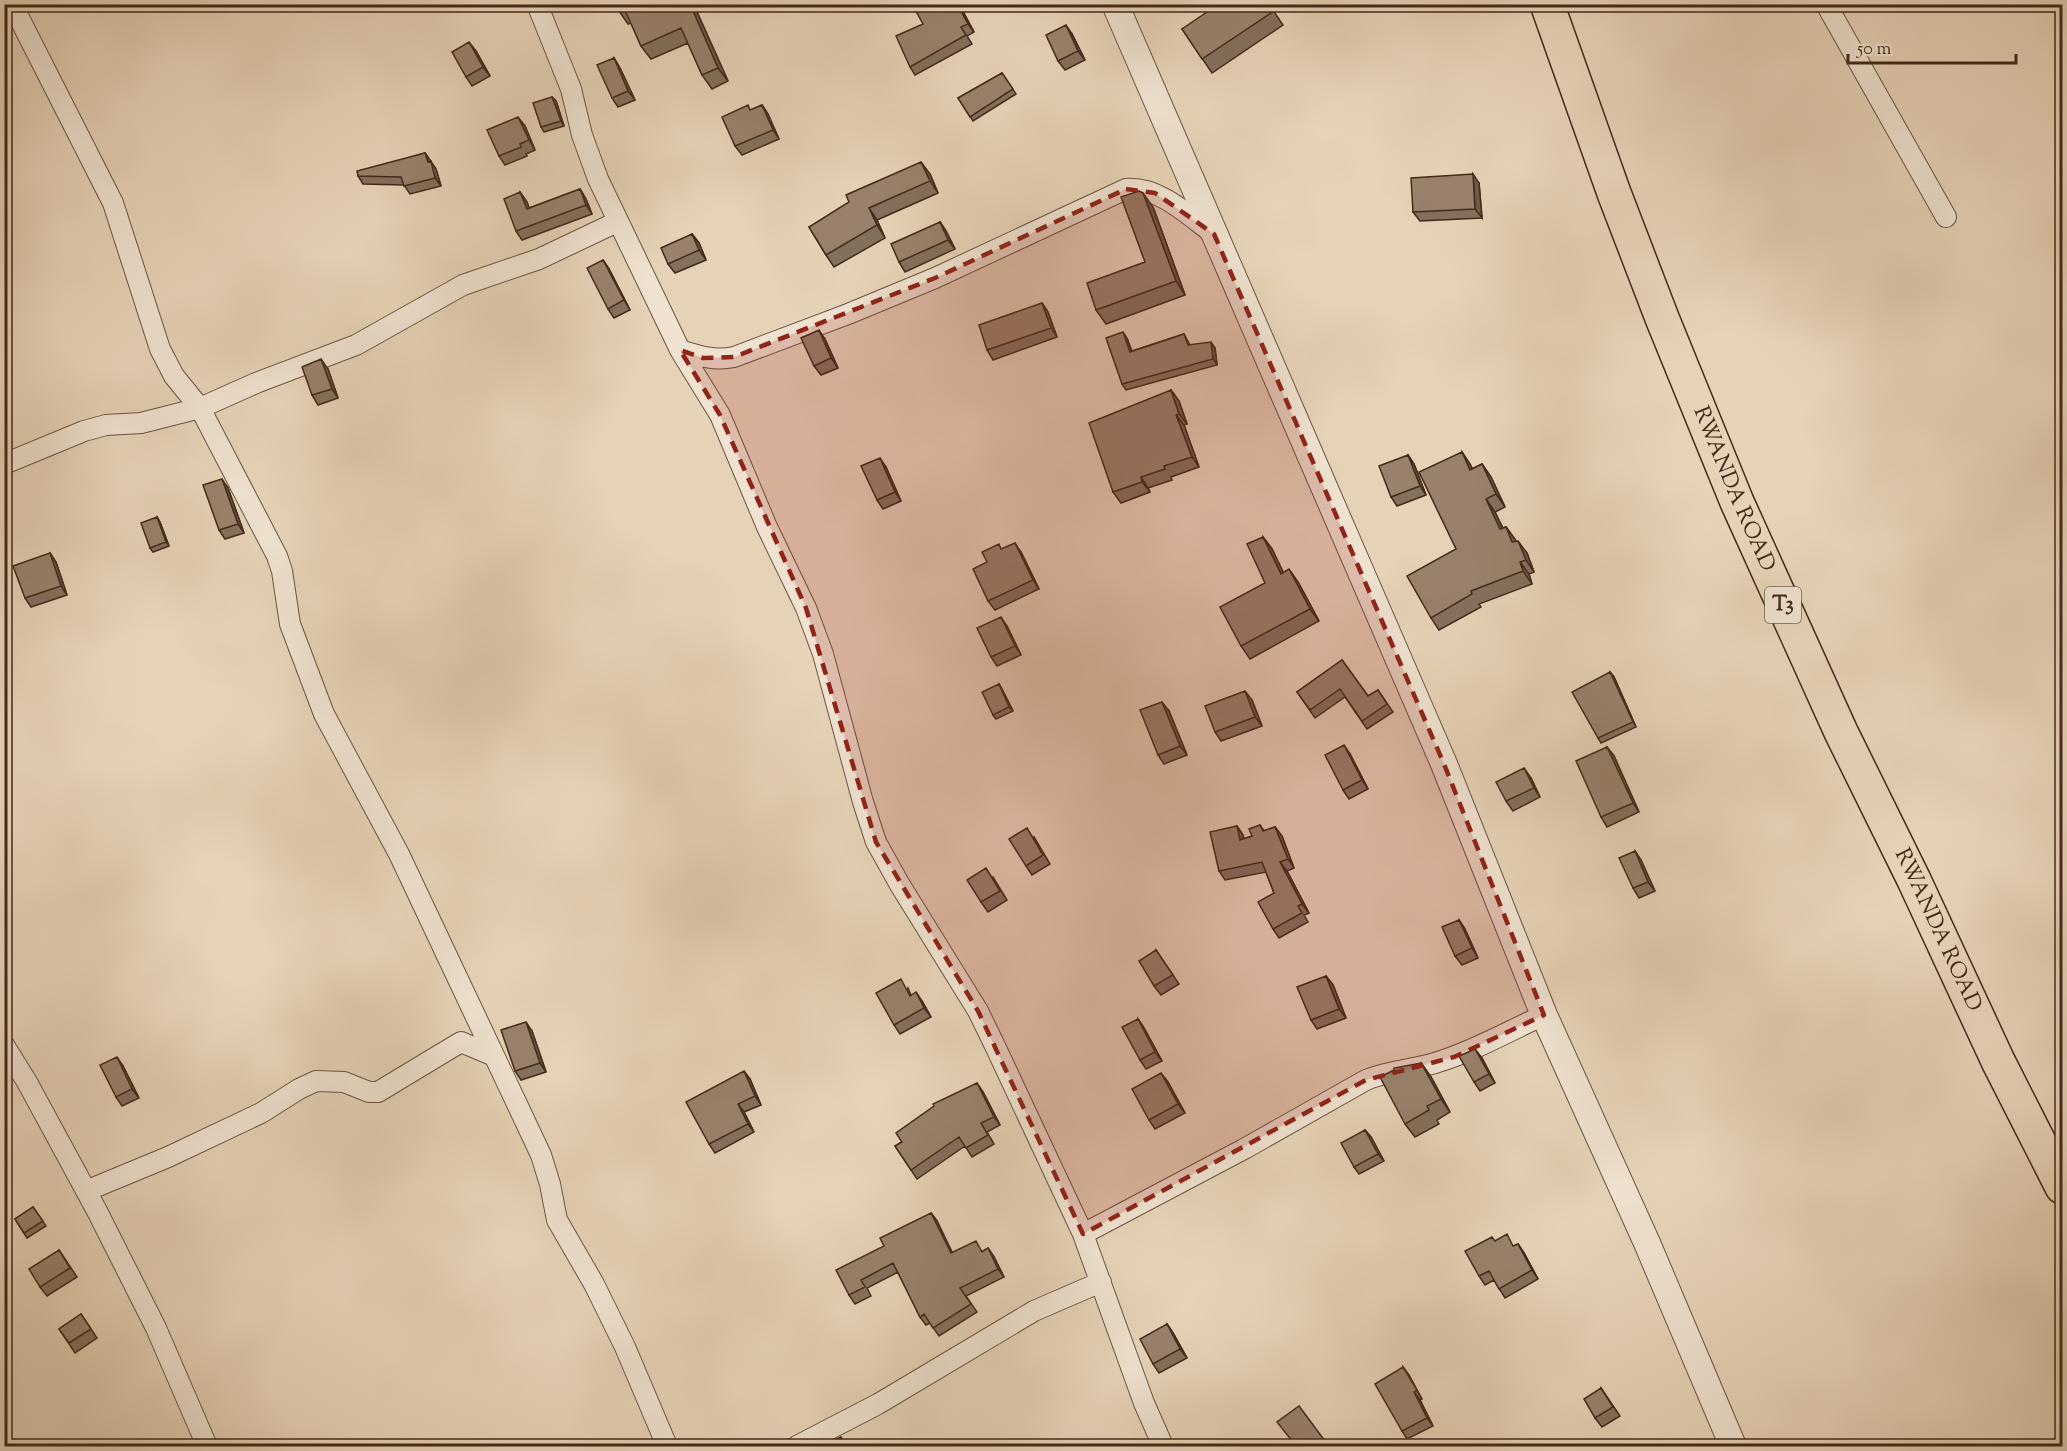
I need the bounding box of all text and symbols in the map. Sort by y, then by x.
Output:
scale bar [1848,27,2016,65]
text: 50 m [1856,37,1892,63]
street label: RWANDA ROAD [1684,402,1783,577]
road number: T3 [1765,587,1801,623]
street label: RWANDA ROAD [1885,843,1989,1017]

